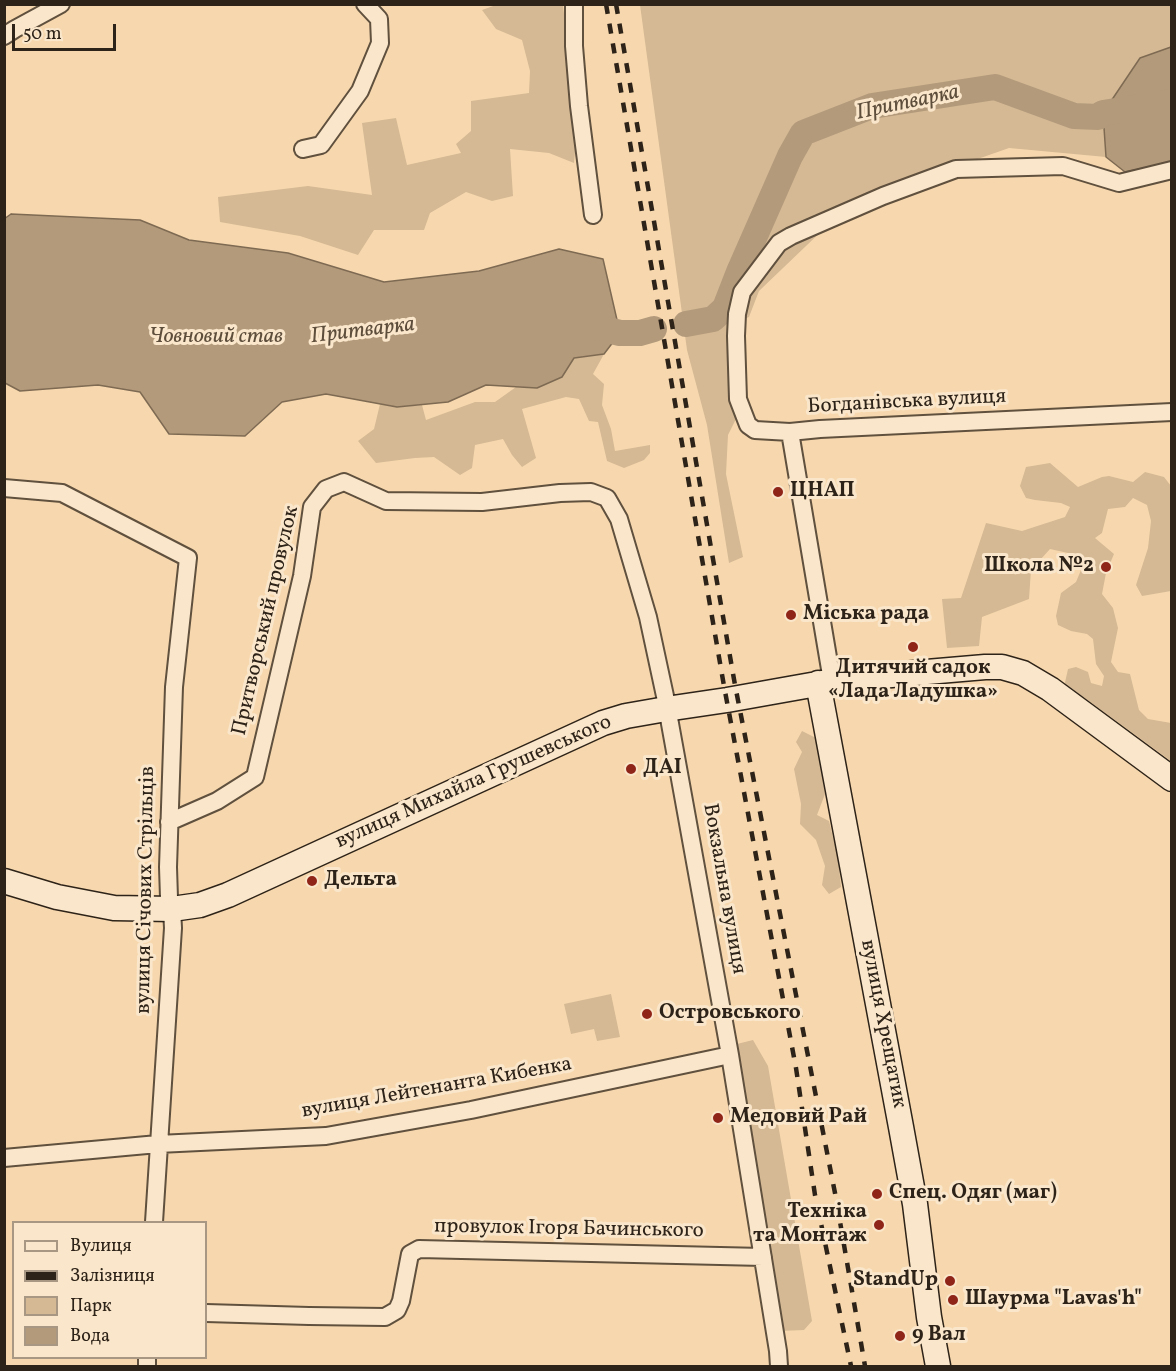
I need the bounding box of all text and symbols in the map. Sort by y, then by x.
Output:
scale bar [15,12,118,50]
text: 50 m [23,22,62,47]
water label: Притварка [854,80,962,128]
water label: Притварка [310,313,416,351]
water label: Човновий став [149,325,283,351]
street label: Богданівська вулиця [807,385,1007,421]
place label: ЦНАП [790,479,855,505]
marker: ЦНАП [771,485,785,499]
street label: Притворський провулок [228,504,306,738]
place label: Школа №2 [984,554,1094,580]
marker: Школа №2 [1099,560,1113,574]
place label: Міська рада [803,602,929,628]
marker: Міська рада [784,608,798,622]
marker: Дитячий садок «Лада Ладушка» [906,640,920,654]
place label: Дитячий садок «Лада Ладушка» [828,656,998,706]
street label: вулиця Михайла Грушевського [332,711,616,855]
place label: ДАІ [643,756,682,782]
marker: ДАІ [624,762,638,776]
street label: вулиця Січових Стрільців [132,766,162,1014]
street label: Вокзальна вулиця [696,802,750,976]
place label: Дельта [324,868,397,894]
marker: Дельта [305,874,319,888]
street label: вулиця Хрещатик [853,938,911,1110]
place label: Островського [659,1001,801,1027]
marker: Островського [640,1007,654,1021]
street label: вулиця Лейтенанта Кибенка [300,1053,574,1125]
place label: Медовий Рай [730,1105,867,1131]
marker: Медовий Рай [711,1111,725,1125]
place label: Спец. Одяг (маг) [889,1181,1057,1207]
marker: Спец. Одяг (маг) [870,1187,884,1201]
place label: Техніка та Монтаж [753,1200,867,1250]
street label: провулок Ігоря Бачинського [434,1215,704,1245]
marker: Техніка та Монтаж [872,1218,886,1232]
legend [12,1221,207,1359]
text: Вулиця [70,1234,132,1259]
text: Залізниця [70,1264,155,1289]
place label: StandUp [853,1268,938,1294]
marker: StandUp [943,1274,957,1288]
place label: Шаурма "Lavas'h" [965,1287,1142,1313]
marker: Шаурма "Lavas'h" [946,1293,960,1307]
text: Парк [70,1294,112,1319]
place label: 9 Вал [912,1323,966,1349]
text: Вода [70,1324,110,1349]
marker: 9 Вал [893,1329,907,1343]

